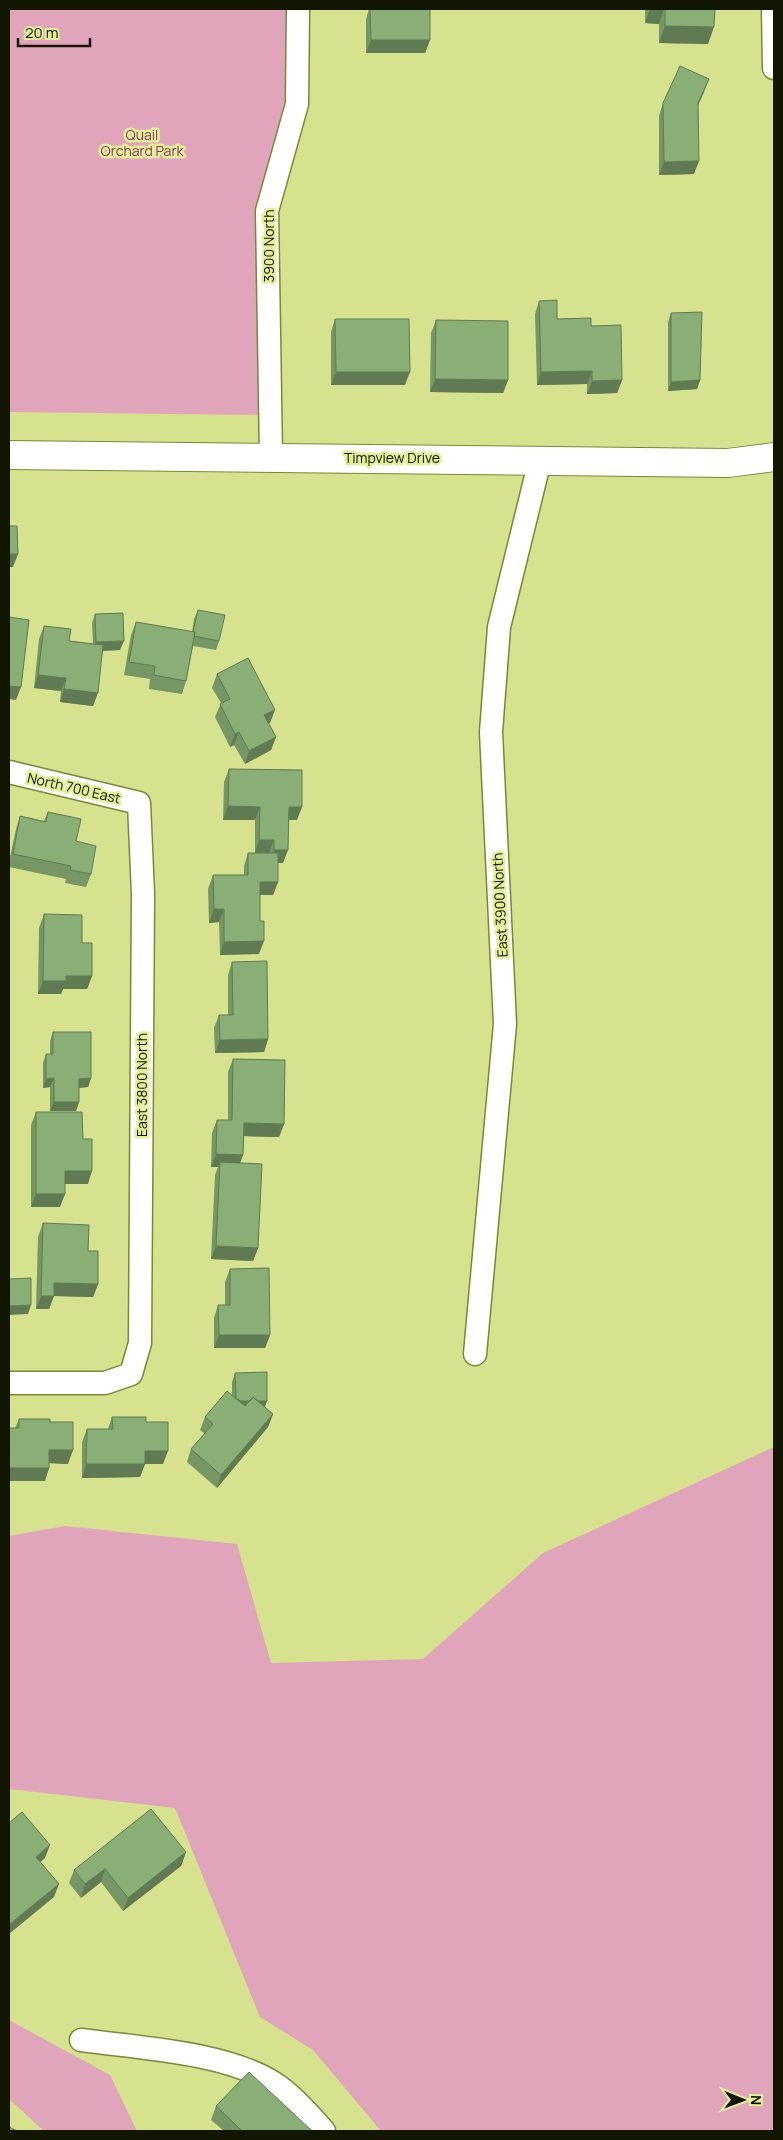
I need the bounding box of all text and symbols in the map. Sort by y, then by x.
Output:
scale bar [18,15,90,47]
text: 20 m [25,22,58,43]
park label: Quail Orchard Park [101,125,184,160]
street label: 3900 North [259,209,278,283]
street label: Timpview Drive [344,448,440,467]
street label: North 700 East [26,768,123,808]
street label: East 3900 North [487,852,512,958]
street label: East 3800 North [132,1033,151,1137]
north arrow [718,2075,768,2125]
text: N [747,2095,766,2105]

